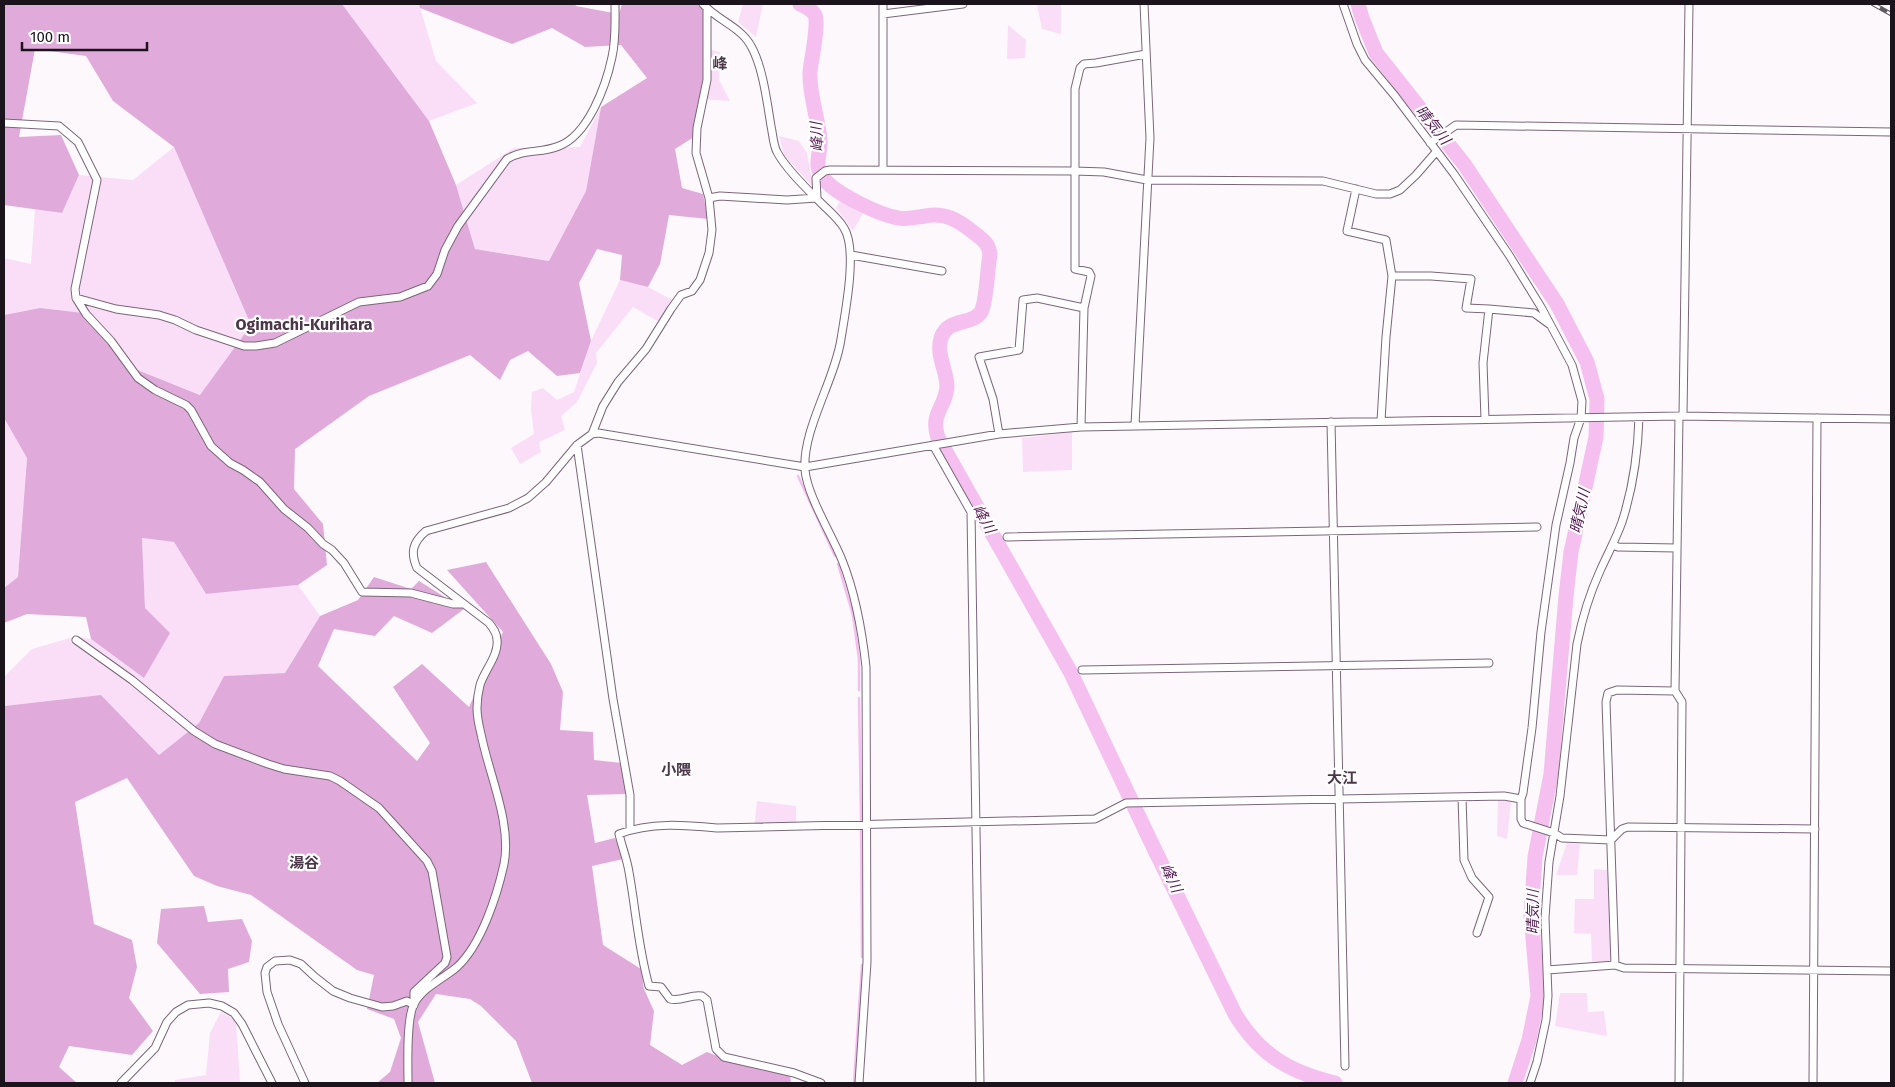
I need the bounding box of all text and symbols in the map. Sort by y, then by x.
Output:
scale bar [22,20,148,52]
text: 100 m [30,28,70,46]
district label: 峰 [712,55,728,73]
water label: 晴気川 [1412,102,1455,150]
water label: 峰川 [807,120,827,152]
district label: Ogimachi-Kurihara [235,315,373,334]
water label: 晴気川 [1567,485,1594,535]
water label: 峰川 [969,502,1000,538]
district label: 小隈 [661,761,691,779]
district label: 大江 [1327,769,1357,787]
district label: 湯谷 [289,854,319,872]
water label: 峰川 [1156,861,1187,897]
water label: 晴気川 [1524,888,1542,935]

